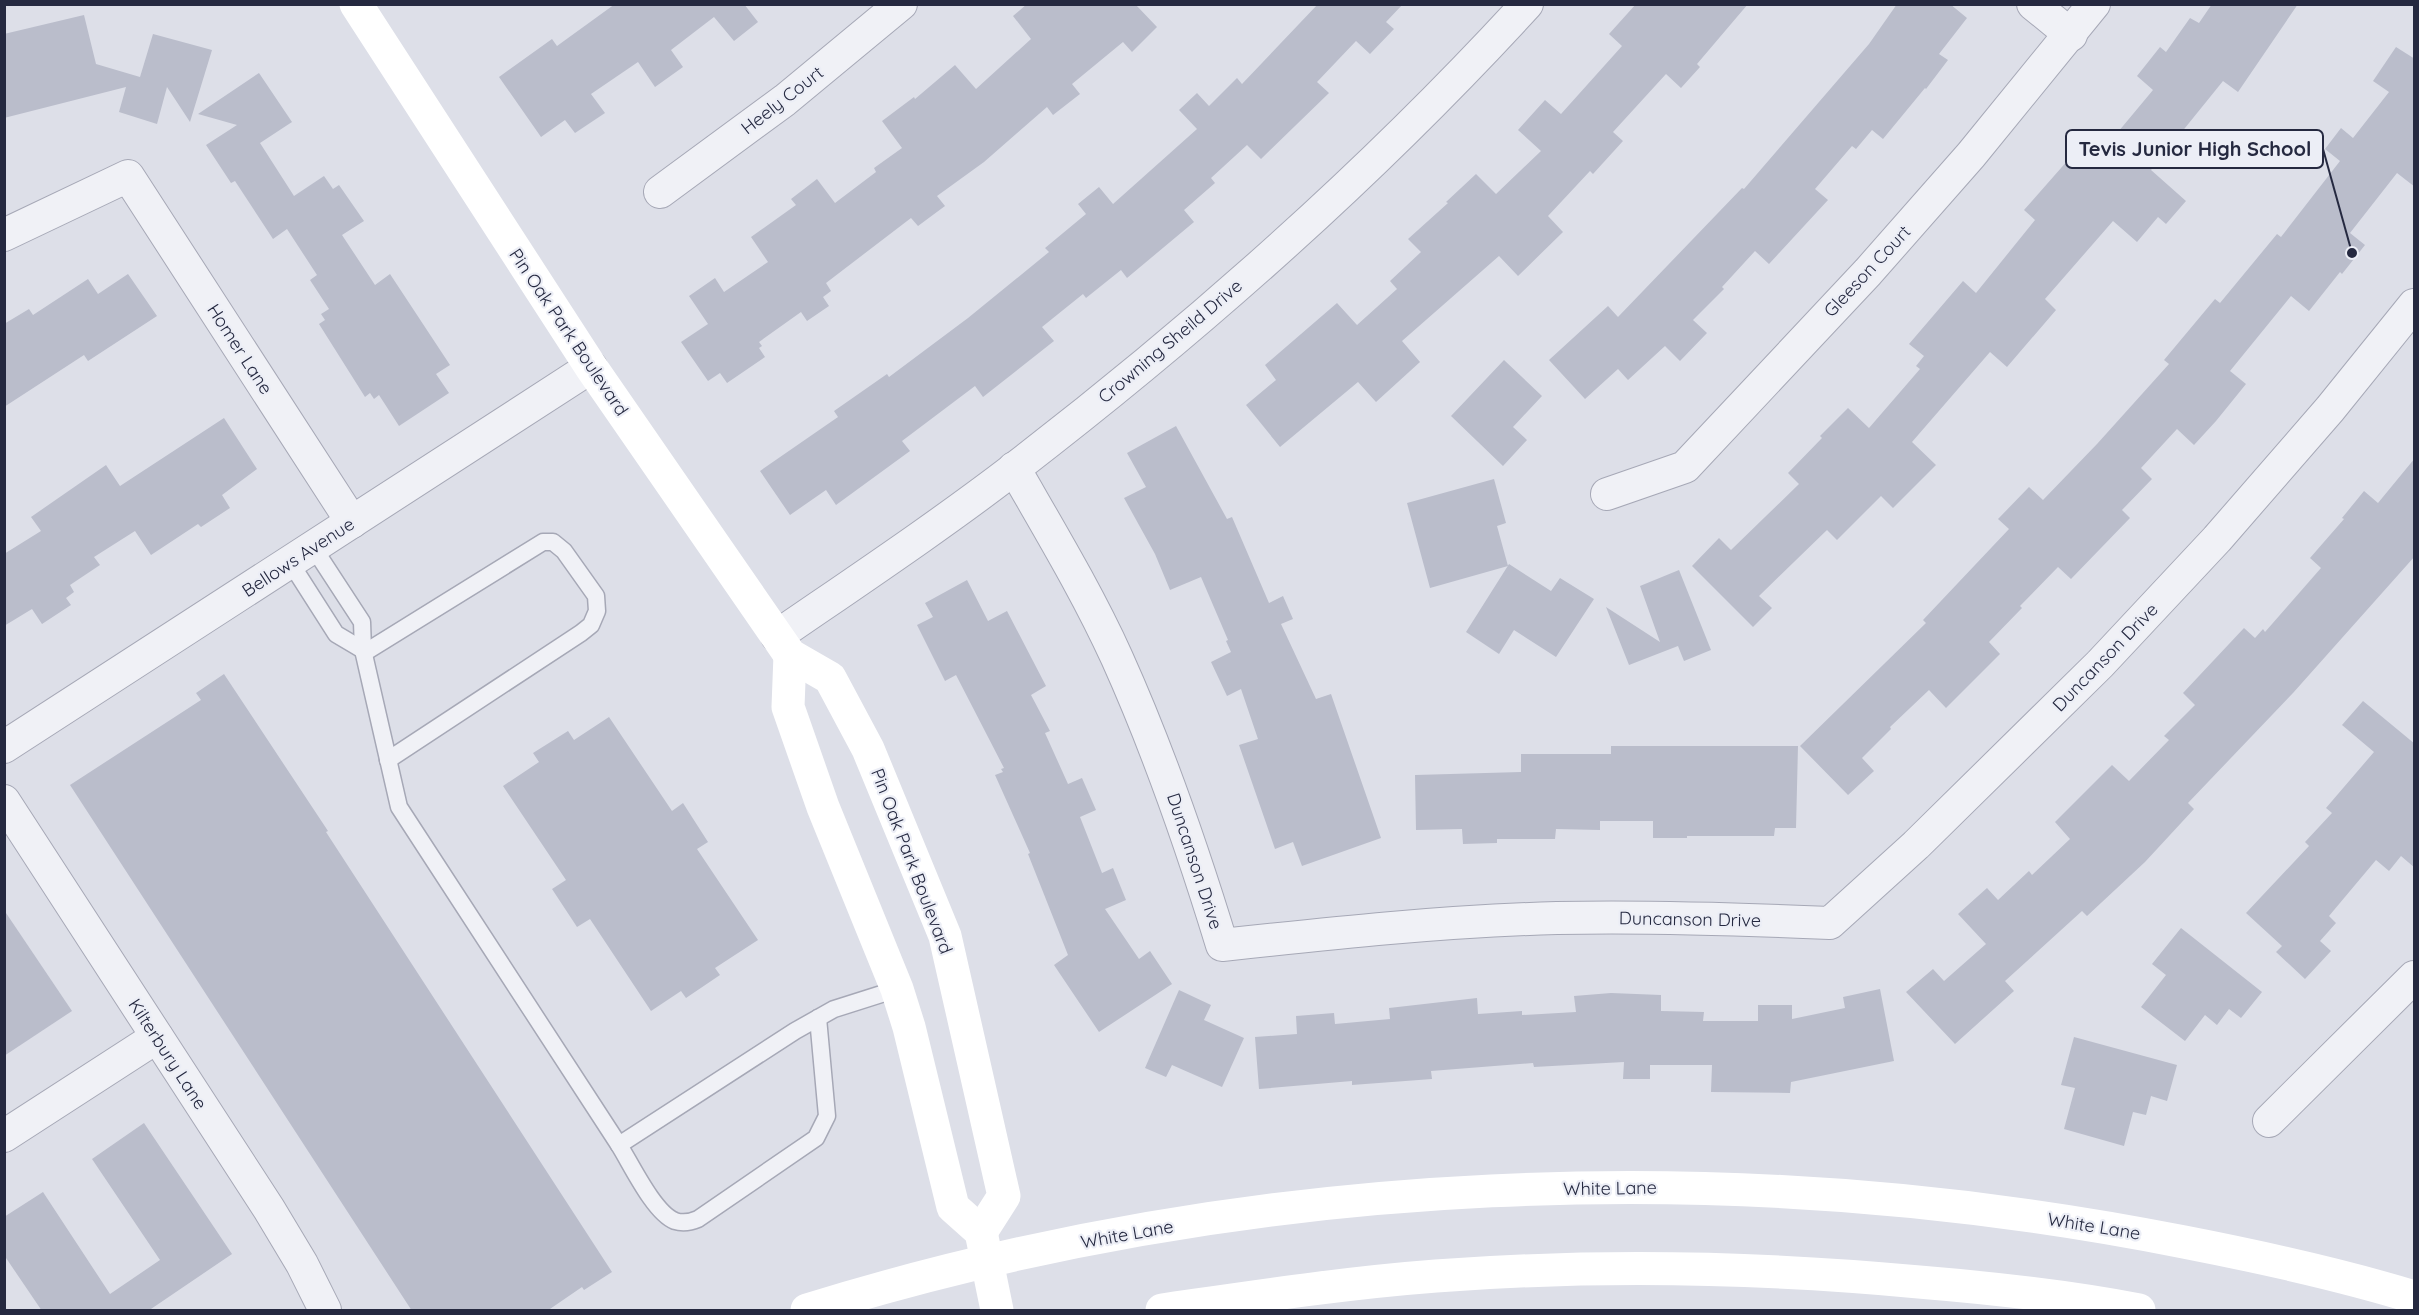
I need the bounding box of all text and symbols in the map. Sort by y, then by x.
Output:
street label: Heely Court [736,61,828,139]
callout: Tevis Junior High School [2066,130,2323,168]
text: Tevis Junior High School [2079,136,2311,161]
street label: Gleeson Court [1819,220,1915,322]
street label: Pin Oak Park Boulevard [504,244,634,420]
street label: Crowning Sheild Drive [1093,274,1247,408]
street label: Homer Lane [202,299,278,399]
street label: Bellows Avenue [238,512,358,602]
street label: Duncanson Drive [2047,598,2163,716]
street label: Pin Oak Park Boulevard [866,765,958,957]
street label: Duncanson Drive [1162,790,1228,932]
street label: Duncanson Drive [1619,906,1761,932]
street label: Kilterbury Lane [124,994,212,1114]
street label: White Lane [1563,1176,1657,1200]
street label: White Lane [2046,1207,2142,1245]
street label: White Lane [1079,1215,1175,1253]

